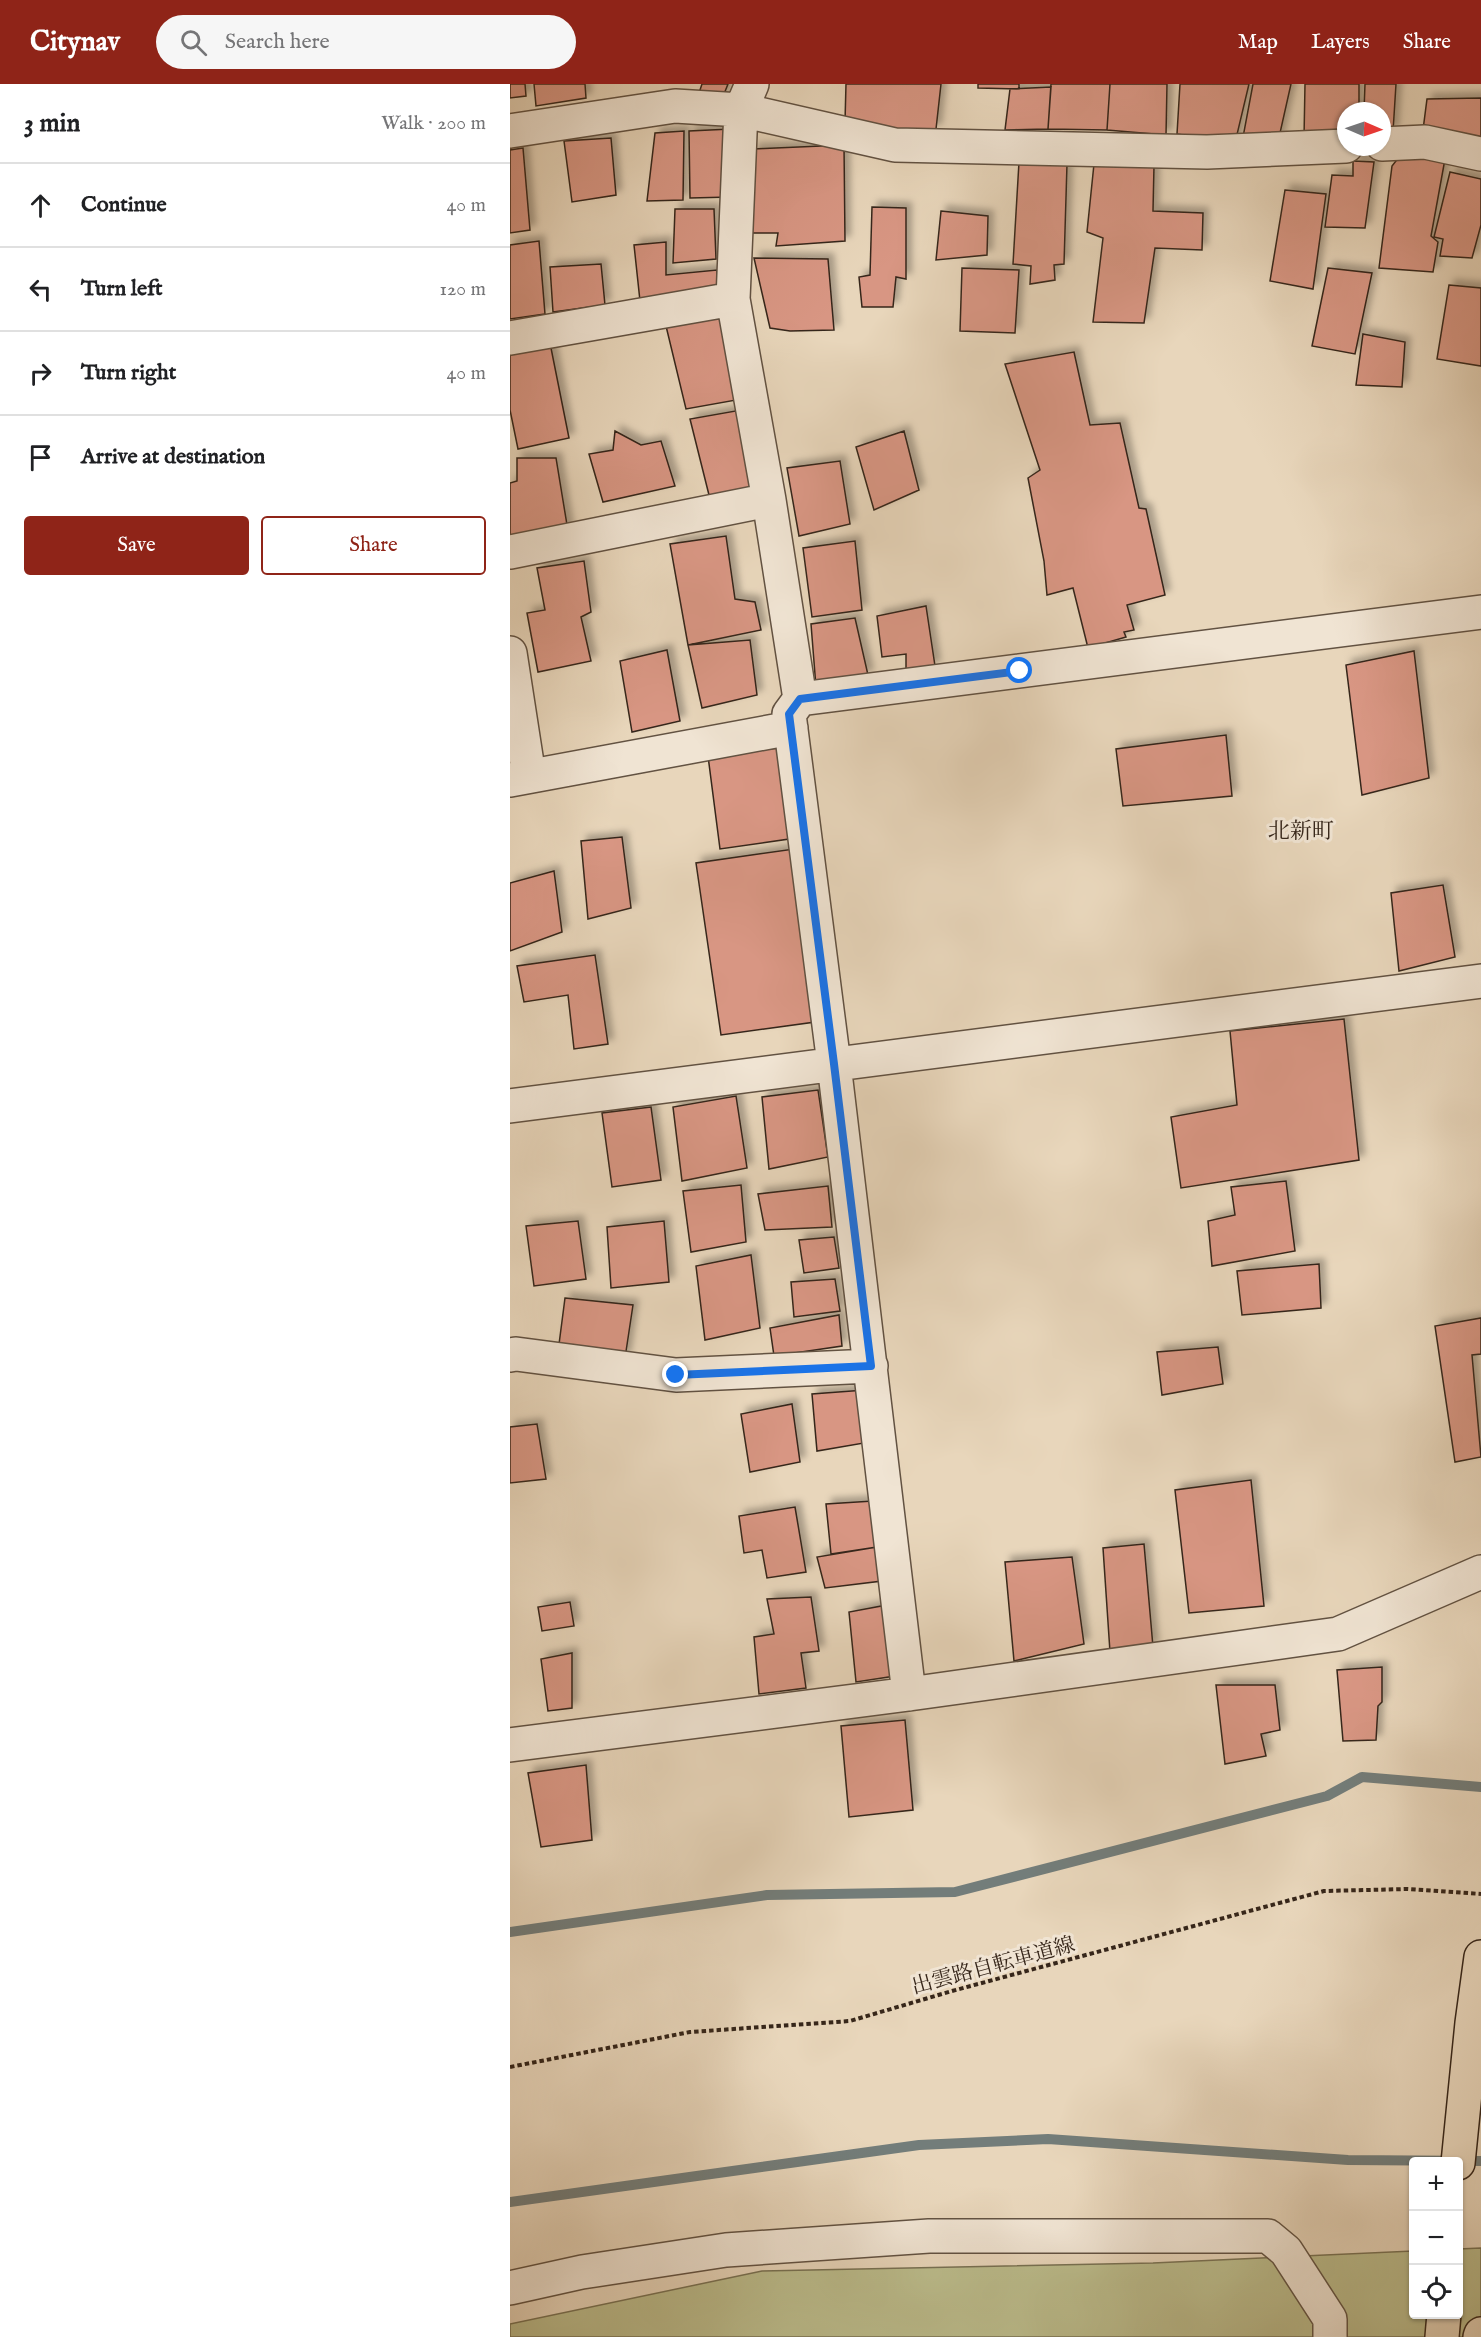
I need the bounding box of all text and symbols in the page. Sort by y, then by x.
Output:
search box [156,15,576,69]
text: Citynav [30,25,120,60]
icon: search [177,26,210,59]
text: Search here [225,28,330,56]
text: Map [1238,29,1278,56]
text: Layers [1311,29,1370,56]
text: Share [1403,29,1451,56]
north arrow [1337,102,1391,156]
text: 3 min [24,107,80,140]
text: Walk · 200 m [381,111,486,136]
icon: ahead [24,189,57,222]
text: Continue [81,191,167,219]
text: 40 m [447,193,486,218]
icon: left [24,273,57,306]
text: Turn left [81,275,163,303]
text: 120 m [440,277,486,302]
icon: right [24,357,57,390]
text: Turn right [81,359,176,387]
text: 40 m [447,361,486,386]
icon: arrive [24,441,57,474]
text: Arrive at destination [81,443,265,471]
button: Save [24,516,249,575]
button: Share [261,516,486,575]
route start [1006,657,1032,683]
district label: 北新町 [1268,818,1334,846]
route end [662,1361,688,1387]
street label: 出雲路自転車道線 [909,1932,1078,2001]
map controls [1409,2157,1463,2319]
button: + [1409,2157,1463,2211]
button: − [1409,2211,1463,2265]
button: locate [1409,2265,1463,2319]

